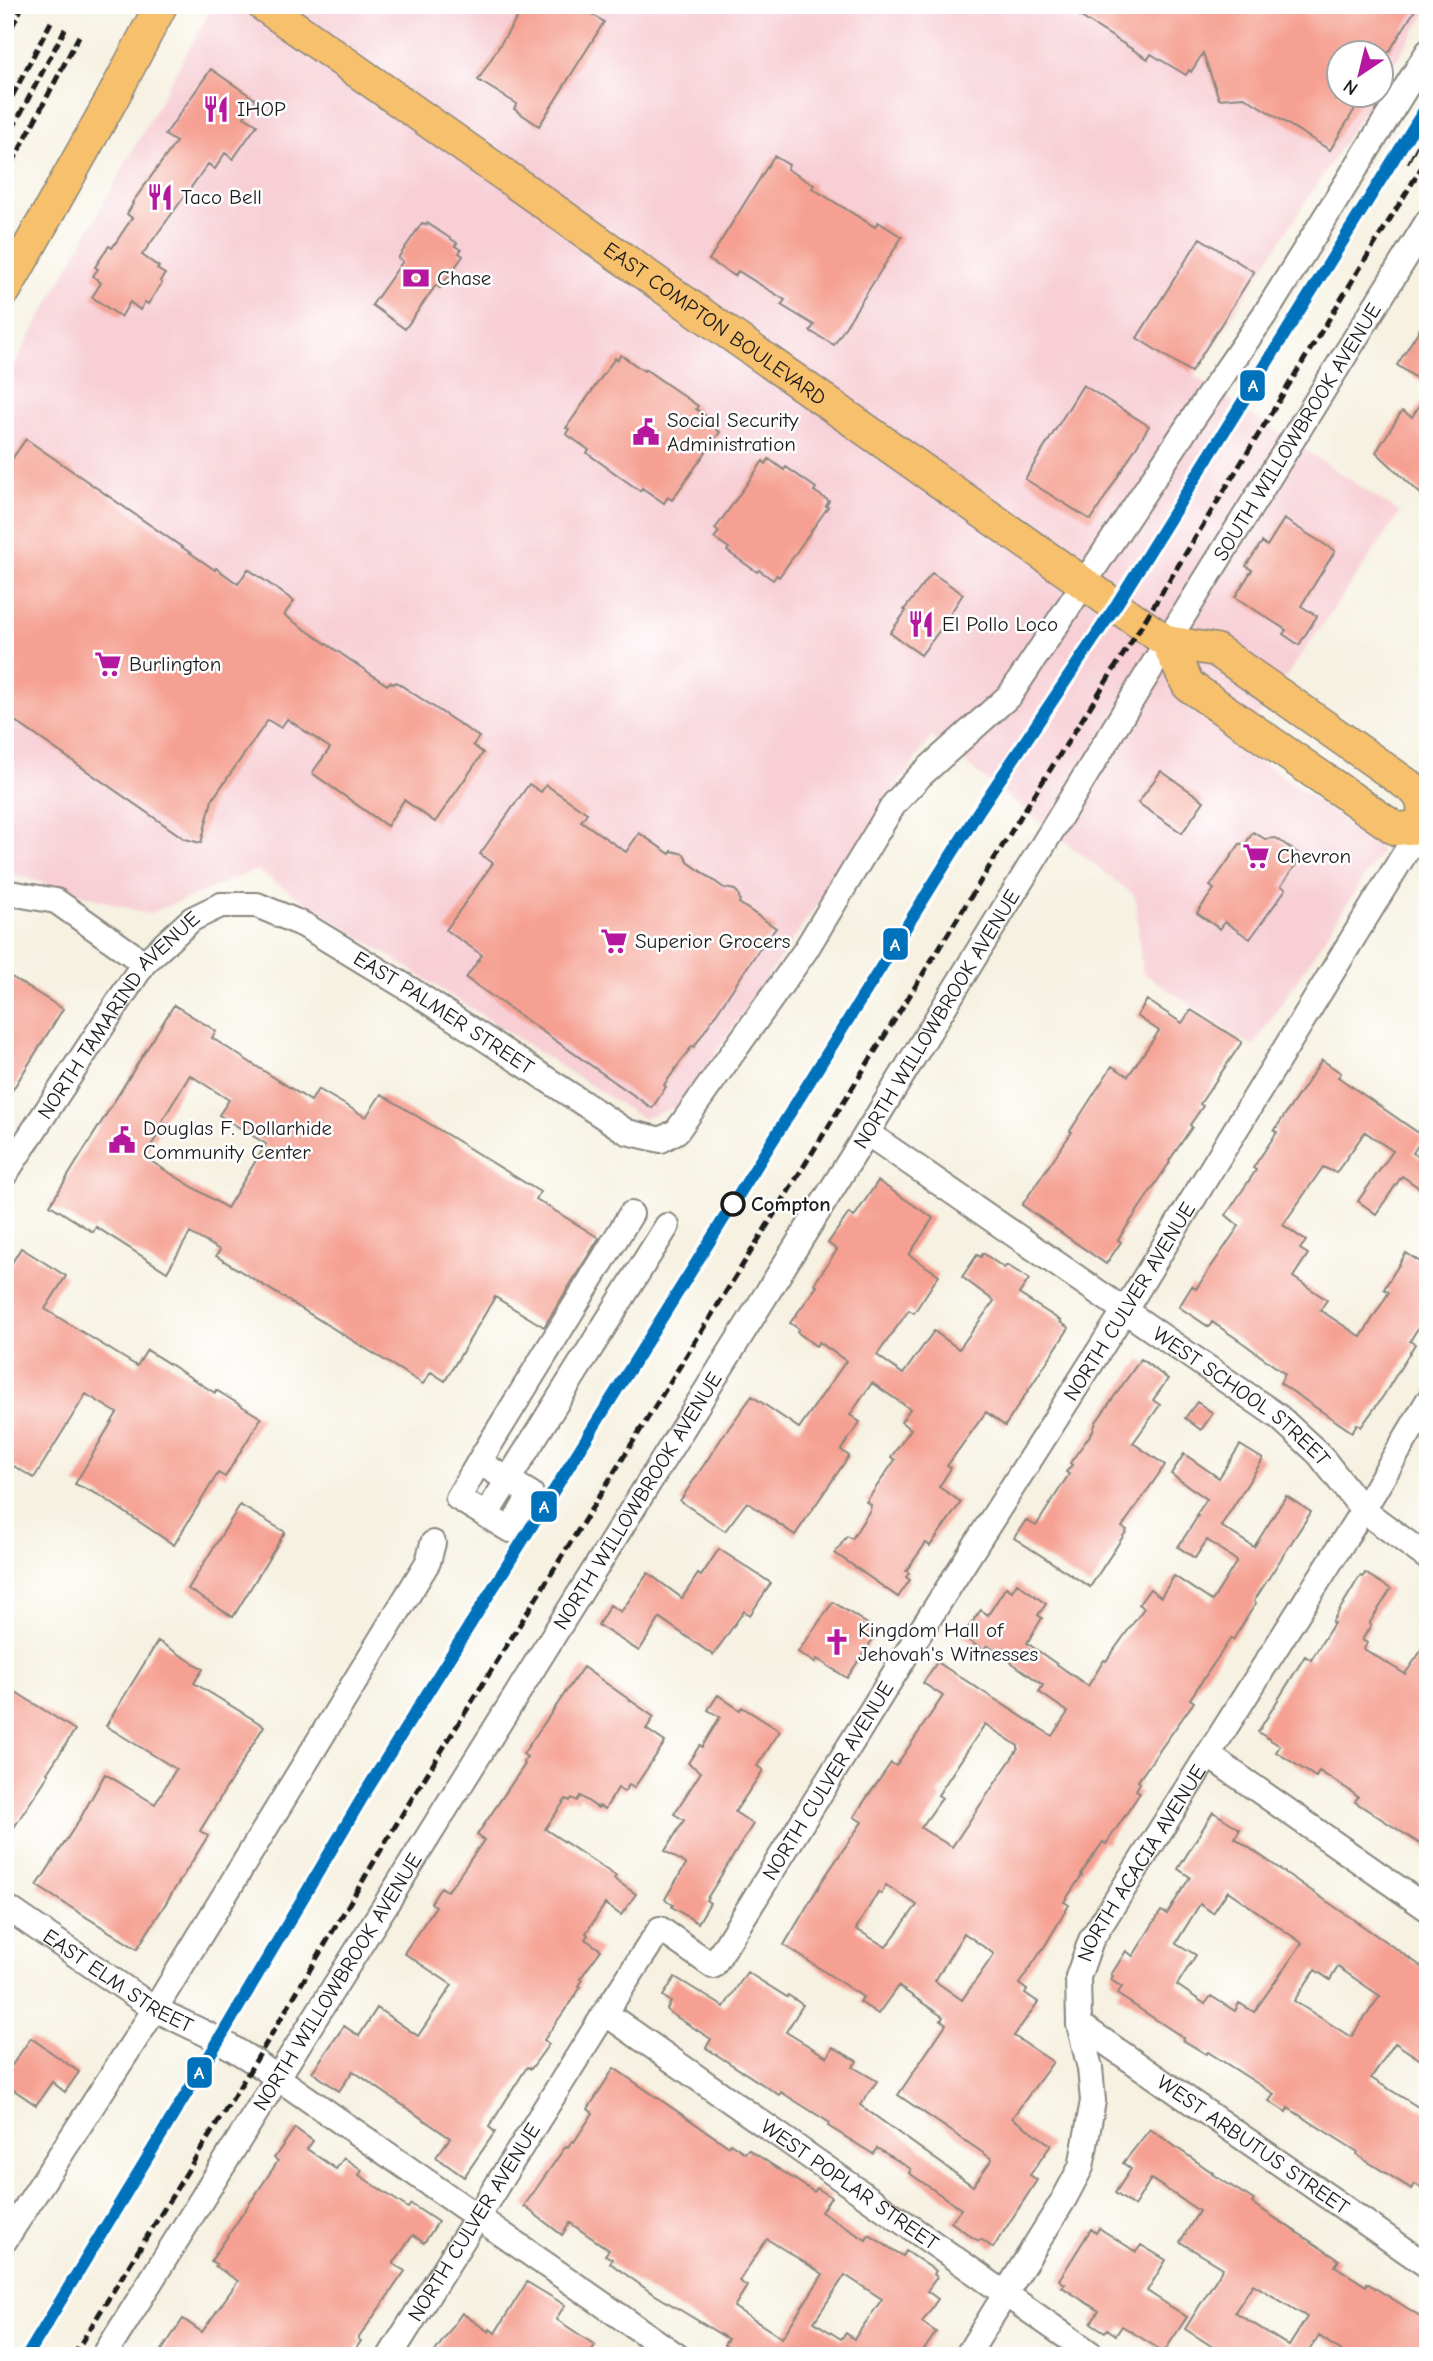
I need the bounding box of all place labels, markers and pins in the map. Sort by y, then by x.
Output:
restaurant icon: IHOP [201,94,231,124]
place label: IHOP [237,97,286,121]
restaurant icon: Taco Bell [145,182,175,212]
place label: Taco Bell [181,185,262,209]
bank icon: Chase [401,263,431,293]
place label: Chase [437,266,491,290]
place label: Social Security Administration [667,408,799,456]
public building icon: Social Security Administration [631,417,661,447]
restaurant icon: El Pollo Loco [906,609,936,639]
place label: El Pollo Loco [942,612,1058,636]
supermarket icon: Burlington [93,649,123,679]
place label: Burlington [129,652,221,676]
supermarket icon: Chevron [1241,841,1271,871]
place label: Chevron [1277,844,1351,868]
supermarket icon: Superior Grocers [599,926,629,956]
place label: Superior Grocers [635,929,790,953]
place label: Douglas F. Dollarhide Community Center [143,1116,332,1164]
public building icon: Douglas F. Dollarhide Community Center [107,1125,137,1155]
marker: Compton [721,1192,745,1216]
place label: Compton [751,1192,831,1216]
place label: Kingdom Hall of Jehovah's Witnesses [858,1618,1038,1666]
church icon: Kingdom Hall of Jehovah's Witnesses [822,1627,852,1657]

